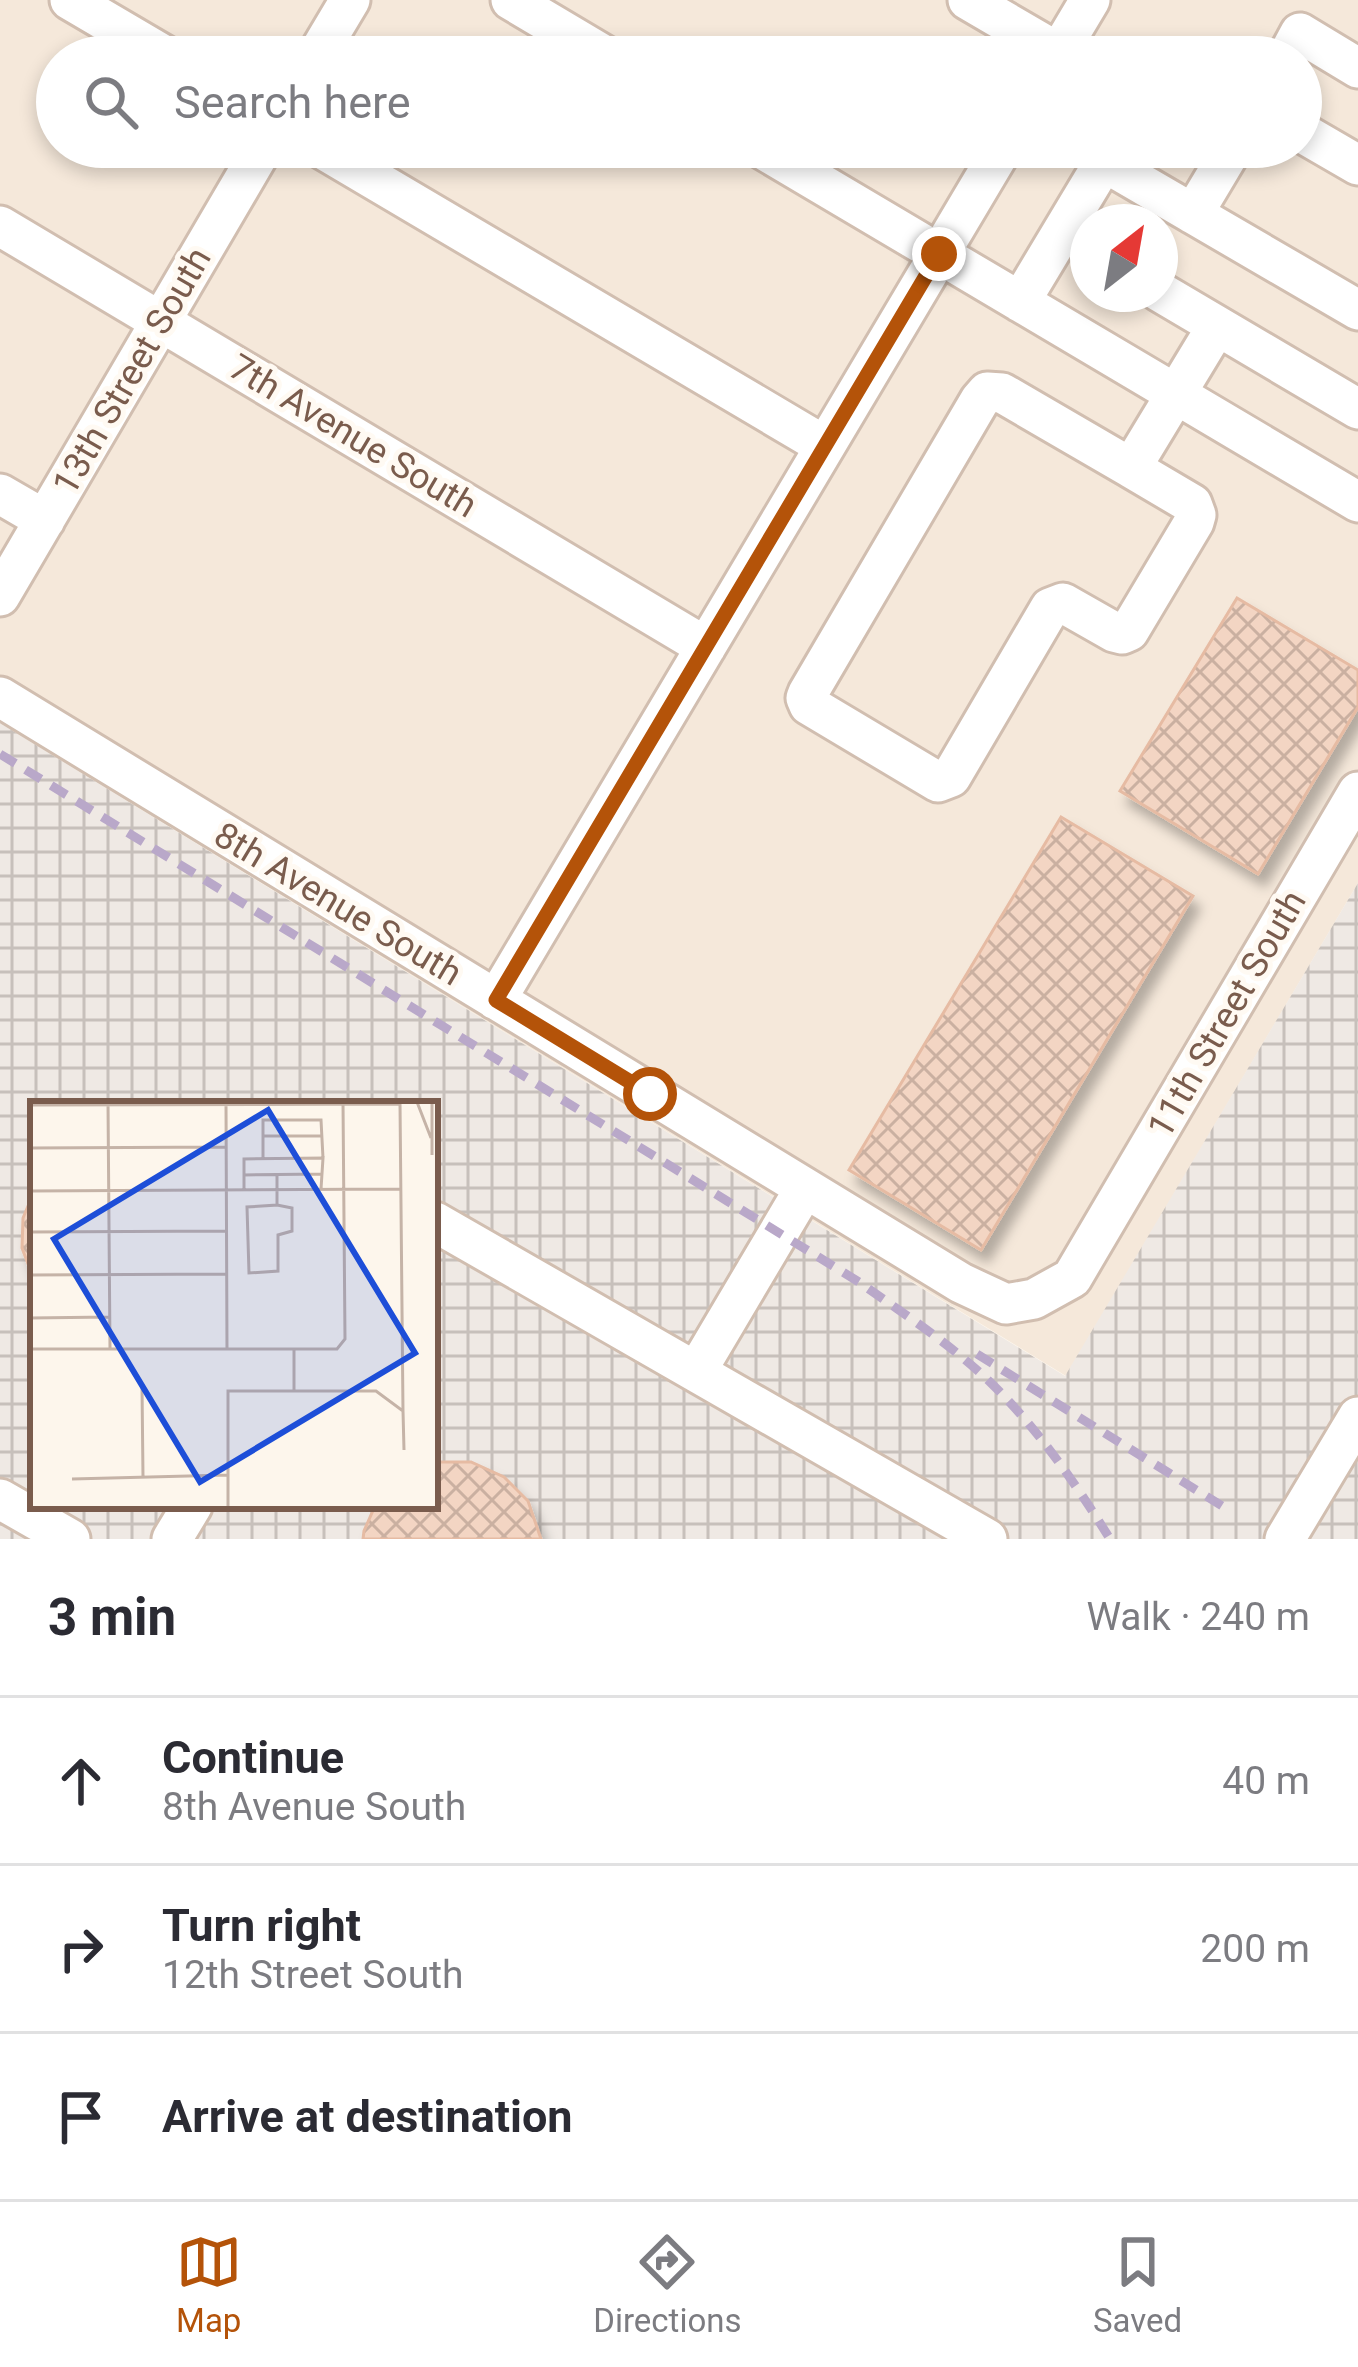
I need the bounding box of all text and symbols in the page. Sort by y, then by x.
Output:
search box [36,36,1322,168]
icon: search [78,69,144,135]
text: Search here [174,76,411,129]
north arrow [1070,204,1178,312]
route end [912,227,966,281]
street label: 13th Street South [44,240,220,502]
street label: 7th Avenue South [222,346,484,526]
street label: 8th Avenue South [207,814,469,994]
street label: 11th Street South [1139,883,1315,1145]
route start [623,1067,677,1121]
inset map [30,1101,438,1509]
text: 3 min [48,1588,176,1647]
text: Walk · 240 m [1086,1594,1310,1640]
text: Continue [162,1731,344,1784]
icon: ahead [48,1748,114,1814]
text: 40 m [1222,1758,1310,1804]
text: 8th Avenue South [162,1784,466,1830]
text: Turn right [162,1899,361,1952]
icon: right [48,1916,114,1982]
text: 200 m [1200,1926,1310,1972]
text: 12th Street South [162,1952,463,1998]
icon: arrive [48,2084,114,2150]
text: Arrive at destination [162,2090,573,2143]
tab: Map [176,2229,242,2340]
tab: Directions [593,2229,742,2340]
tab: Saved [1093,2229,1182,2340]

